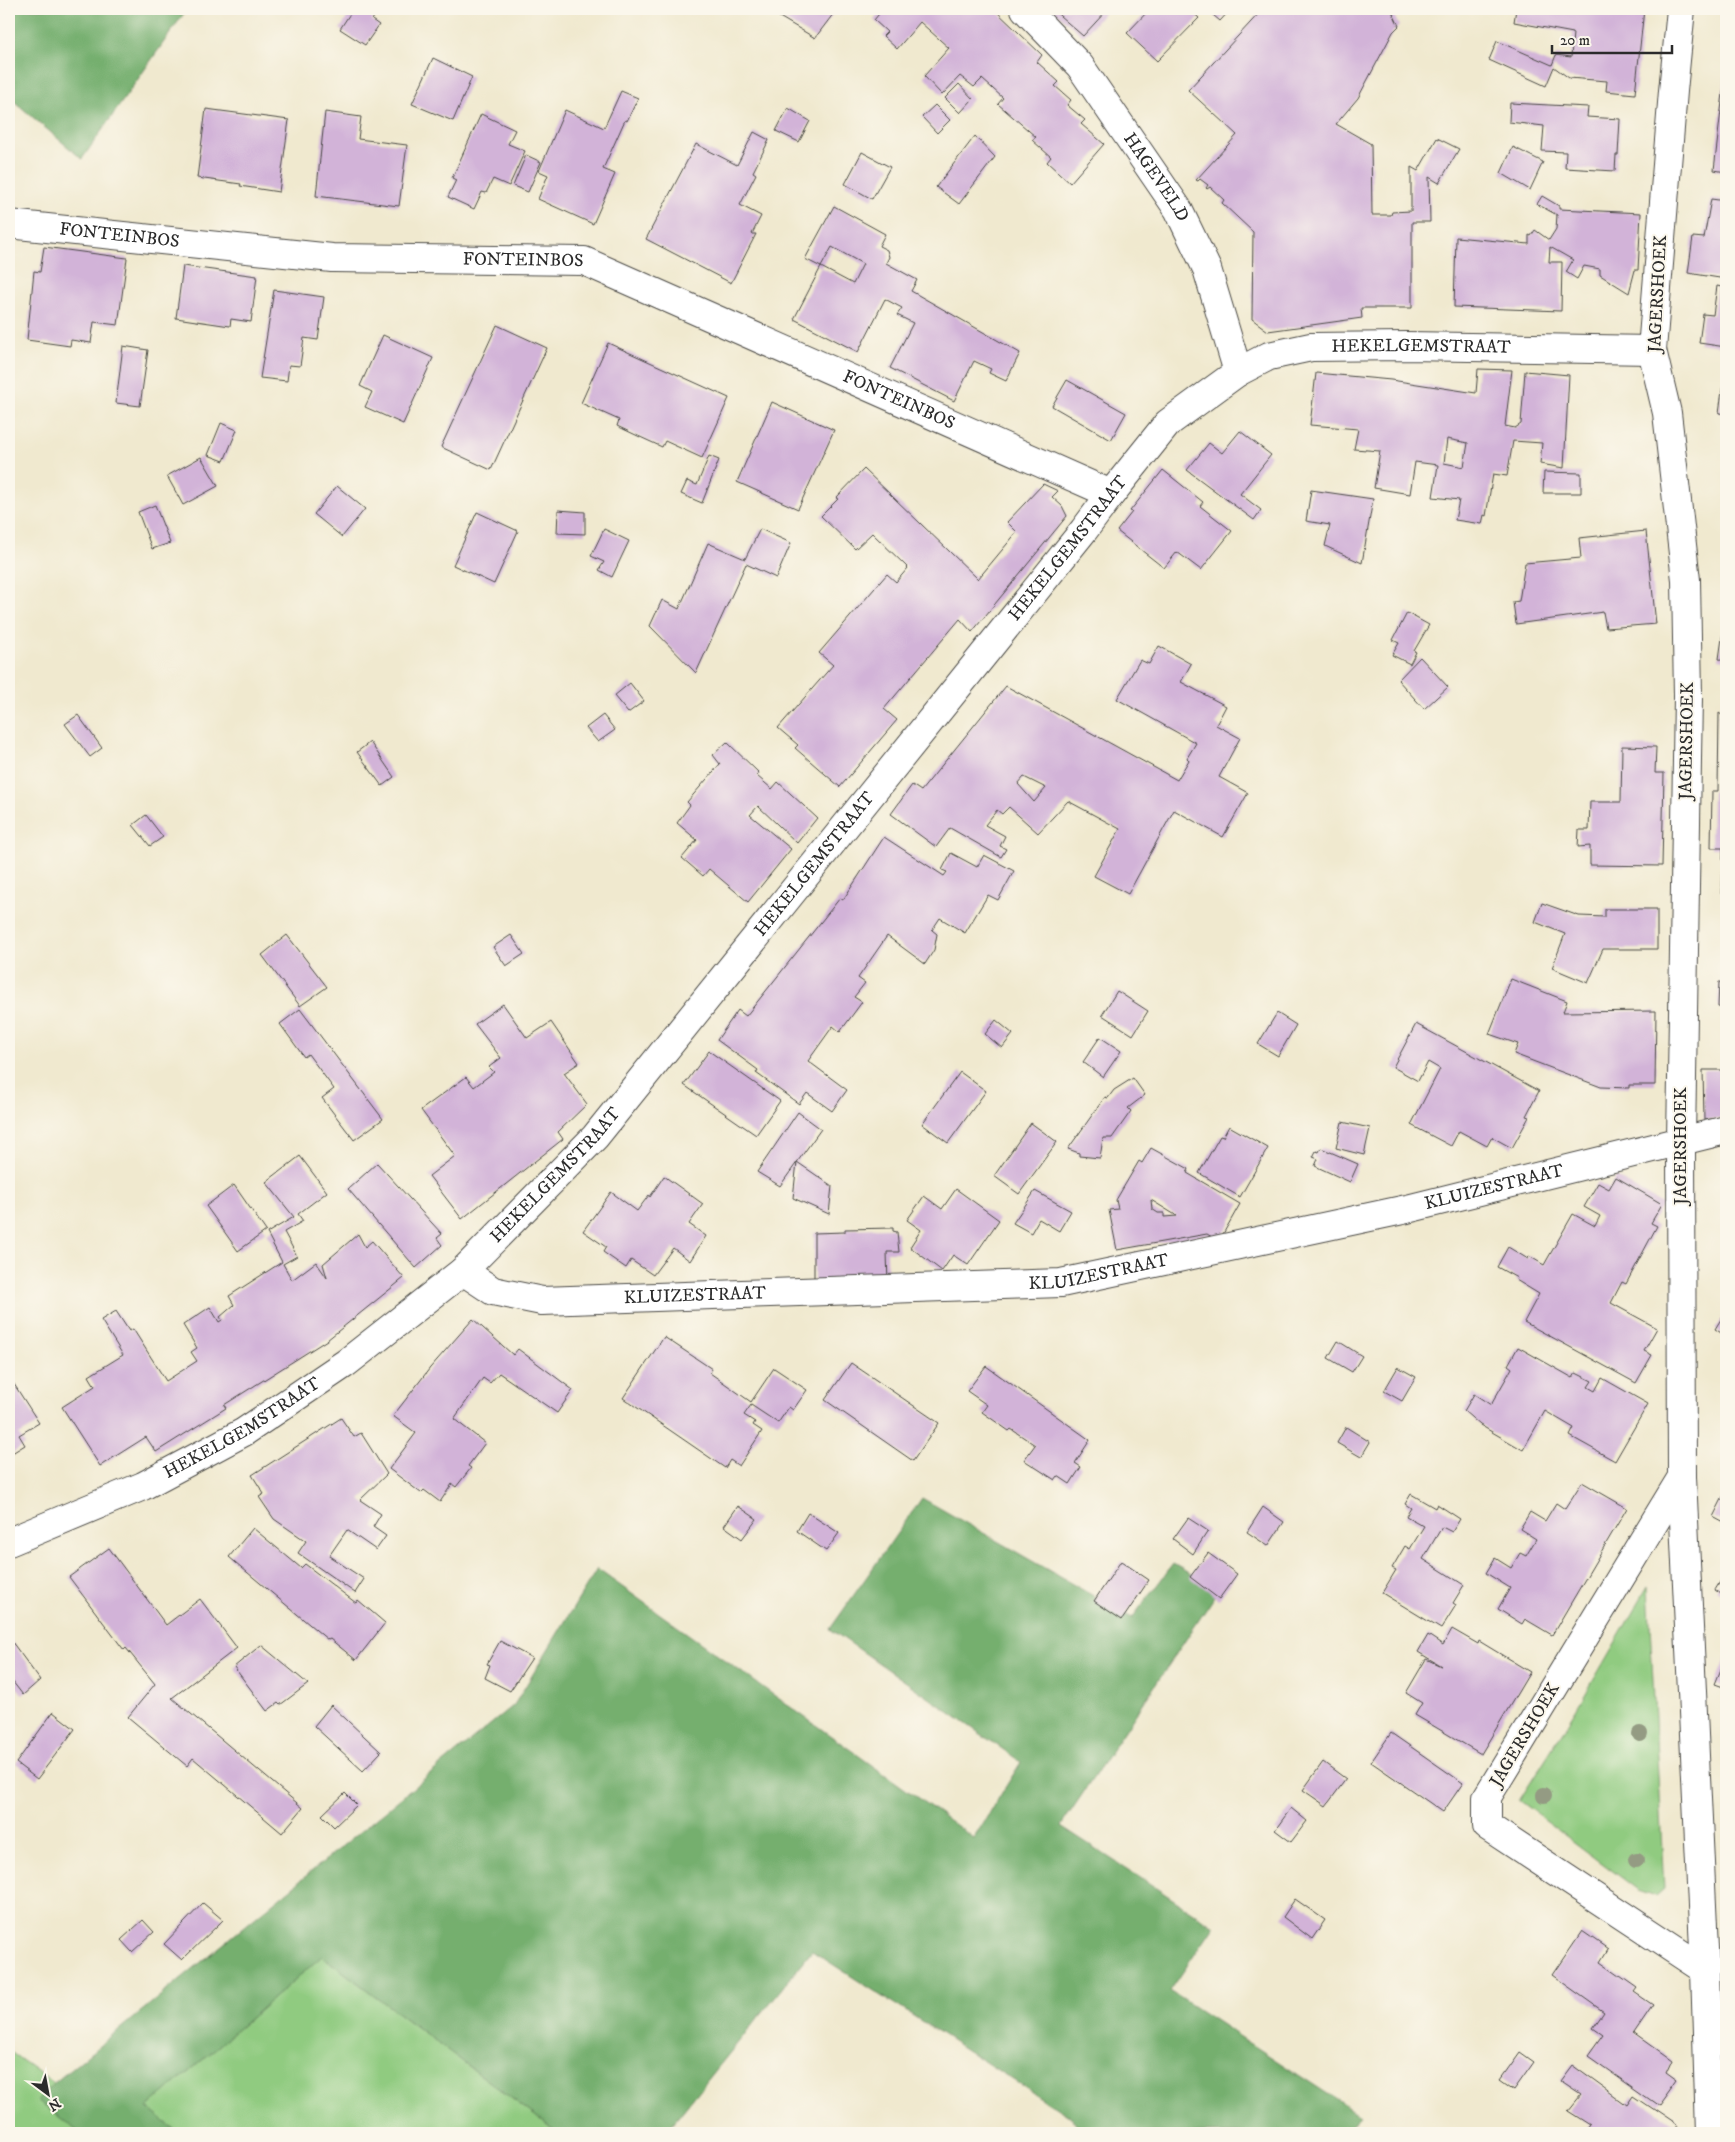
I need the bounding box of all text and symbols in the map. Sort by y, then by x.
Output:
scale bar [1552,22,1672,54]
text: 20 m [1560,31,1590,50]
street label: HAGEVELD [1118,129,1193,225]
street label: FONTEINBOS [58,218,180,253]
street label: JAGERSHOEK [1644,234,1672,355]
street label: FONTEINBOS [463,249,584,272]
street label: HEKELGEMSTRAAT [1331,335,1511,359]
street label: FONTEINBOS [839,366,958,435]
street label: HEKELGEMSTRAAT [1004,471,1133,626]
street label: JAGERSHOEK [1675,682,1699,802]
street label: HEKELGEMSTRAAT [750,787,880,941]
street label: JAGERSHOEK [1670,1087,1692,1207]
street label: HEKELGEMSTRAAT [486,1103,626,1248]
street label: KLUIZESTRAAT [1422,1160,1566,1215]
street label: KLUIZESTRAAT [1028,1249,1171,1295]
street label: KLUIZESTRAAT [623,1282,767,1309]
street label: HEKELGEMSTRAAT [160,1372,325,1484]
street label: JAGERSHOEK [1484,1679,1565,1793]
north arrow [22,2070,72,2120]
text: N [44,2093,64,2115]

